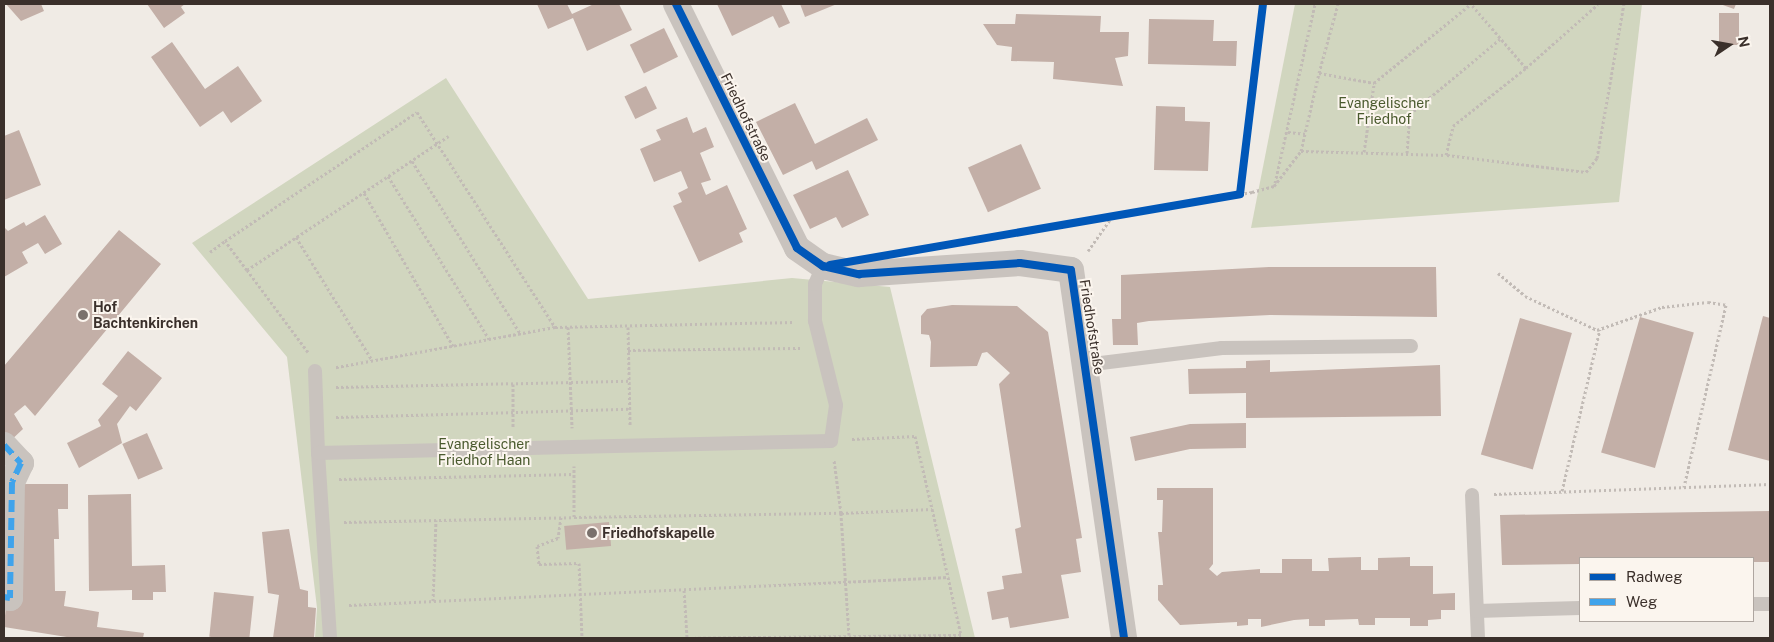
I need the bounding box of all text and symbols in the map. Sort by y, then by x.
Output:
north arrow [1704,20,1754,70]
text: N [1735,35,1753,49]
street label: Friedhofstraße [717,70,775,164]
park label: Evangelischer Friedhof [1338,95,1430,128]
street label: Friedhofstraße [1076,278,1108,376]
place label: Hof Bachtenkirchen [93,299,198,332]
marker: Hof Bachtenkirchen [77,309,89,321]
park label: Evangelischer Friedhof Haan [438,436,530,468]
place label: Friedhofskapelle [602,525,715,541]
marker: Friedhofskapelle [586,527,598,539]
legend [1579,557,1754,622]
text: Radweg [1626,568,1683,585]
text: Weg [1626,593,1657,610]

